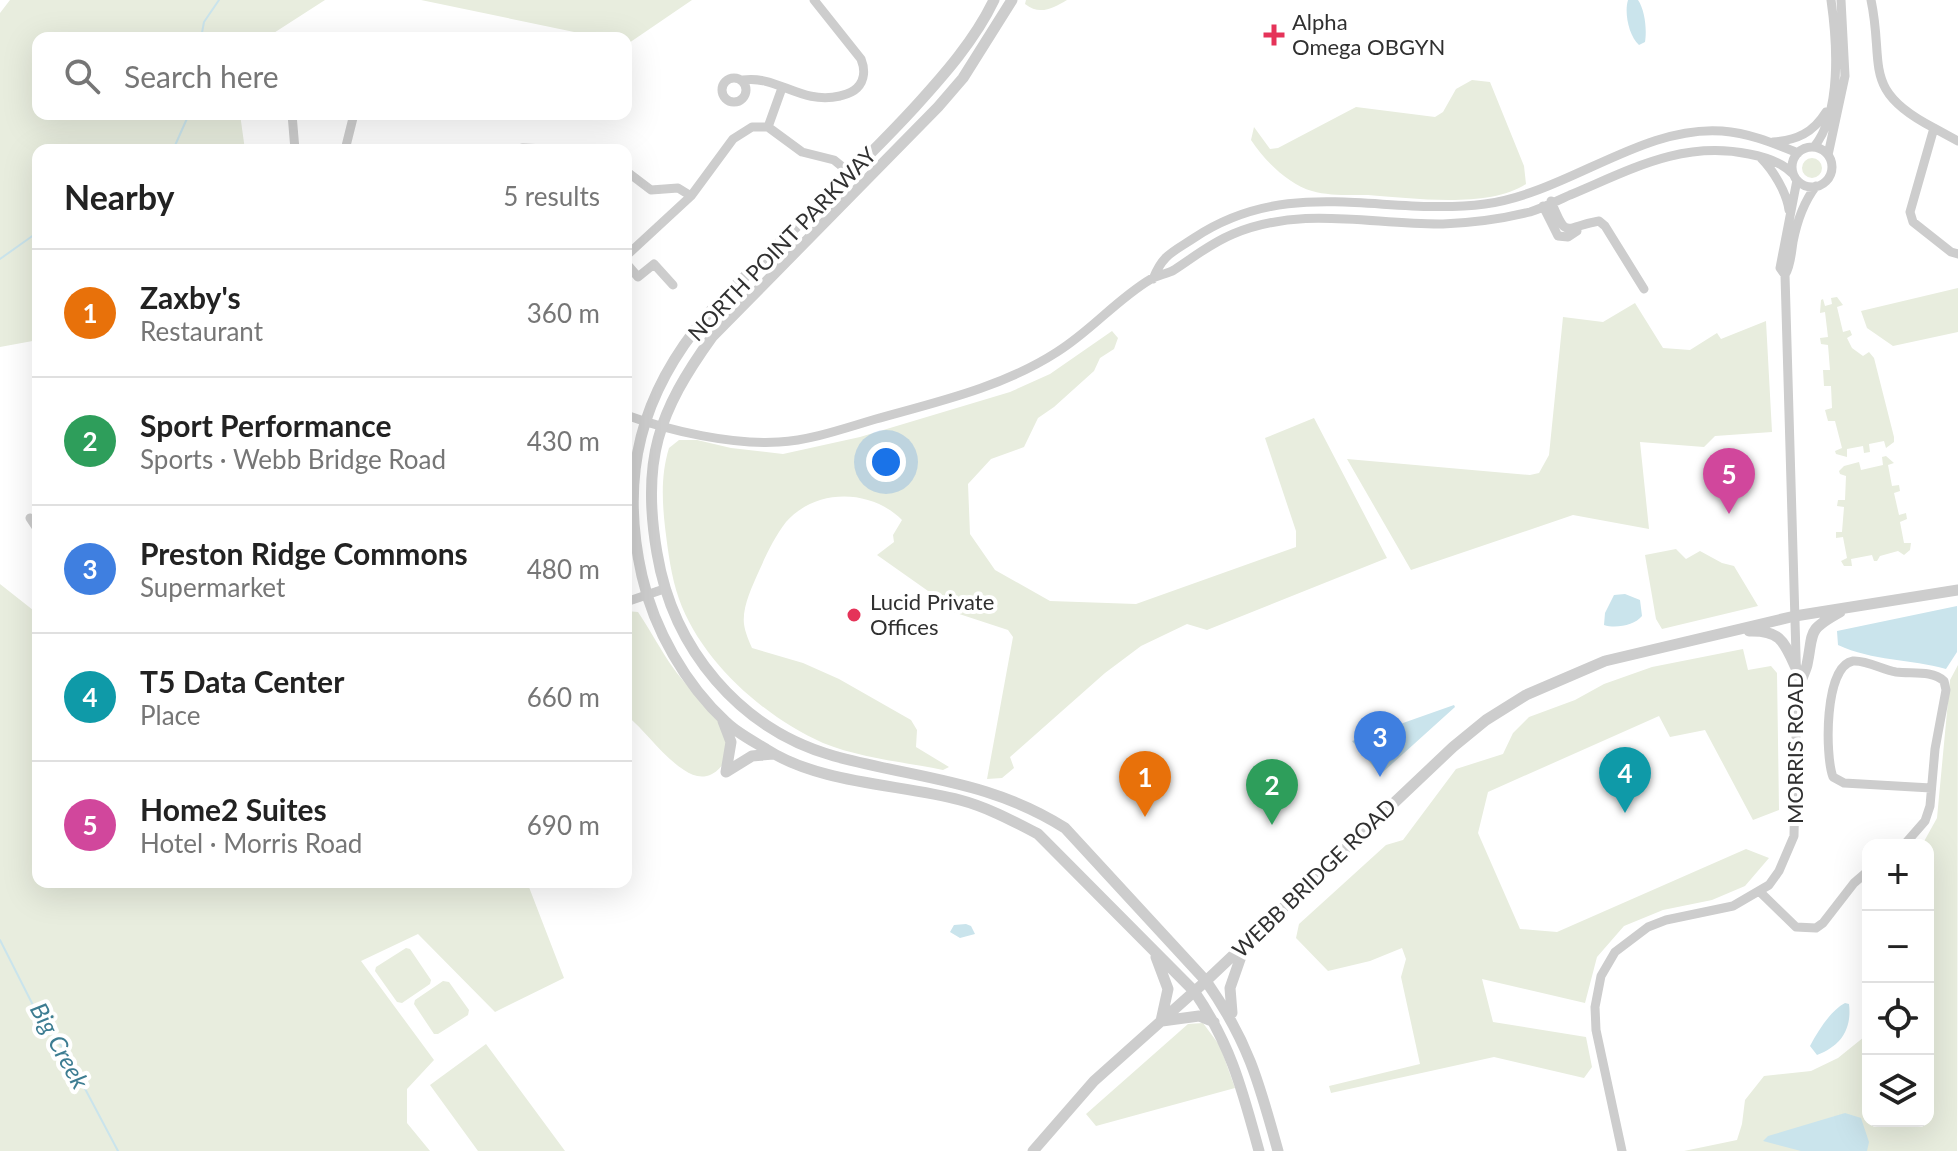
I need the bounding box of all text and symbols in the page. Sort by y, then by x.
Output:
place label: Alpha Omega OBGYN [1292,8,1445,60]
marker: Alpha Omega OBGYN [1263,24,1285,46]
search box [32,32,632,120]
icon: search [60,54,104,98]
text: Search here [124,58,279,94]
street label: NORTH POINT PARKWAY [682,141,882,346]
text: Nearby [64,176,175,217]
text: 5 results [503,180,600,212]
text: Zaxby's [140,279,241,315]
text: 1 [82,297,98,329]
text: 360 m [527,297,600,329]
text: Restaurant [140,315,263,347]
text: Sport Performance [140,407,391,443]
text: 2 [82,425,98,457]
text: 430 m [527,425,600,457]
your location [866,442,906,482]
text: Sports · Webb Bridge Road [140,443,446,475]
pin: 5 [1703,448,1755,514]
text: Preston Ridge Commons [140,535,468,571]
text: 3 [82,553,98,585]
text: 480 m [527,553,600,585]
text: Supermarket [140,571,285,603]
place label: Lucid Private Offices [870,588,994,640]
marker: Lucid Private Offices [845,606,863,624]
text: T5 Data Center [140,663,344,699]
street label: MORRIS ROAD [1781,672,1808,824]
text: 4 [82,681,98,713]
text: 660 m [527,681,600,713]
text: Place [140,699,201,731]
pin: 3 [1354,711,1406,777]
pin: 4 [1599,747,1651,813]
pin: 1 [1119,751,1171,817]
pin: 2 [1246,759,1298,825]
text: Home2 Suites [140,791,327,827]
street label: WEBB BRIDGE ROAD [1226,792,1401,963]
text: 5 [82,809,98,841]
text: 690 m [527,809,600,841]
text: Hotel · Morris Road [140,827,362,859]
map controls [1862,839,1934,1127]
button: + [1862,839,1934,911]
button: − [1862,911,1934,983]
button: locate [1862,983,1934,1055]
water label: Big Creek [25,997,96,1094]
button: layers [1862,1055,1934,1127]

